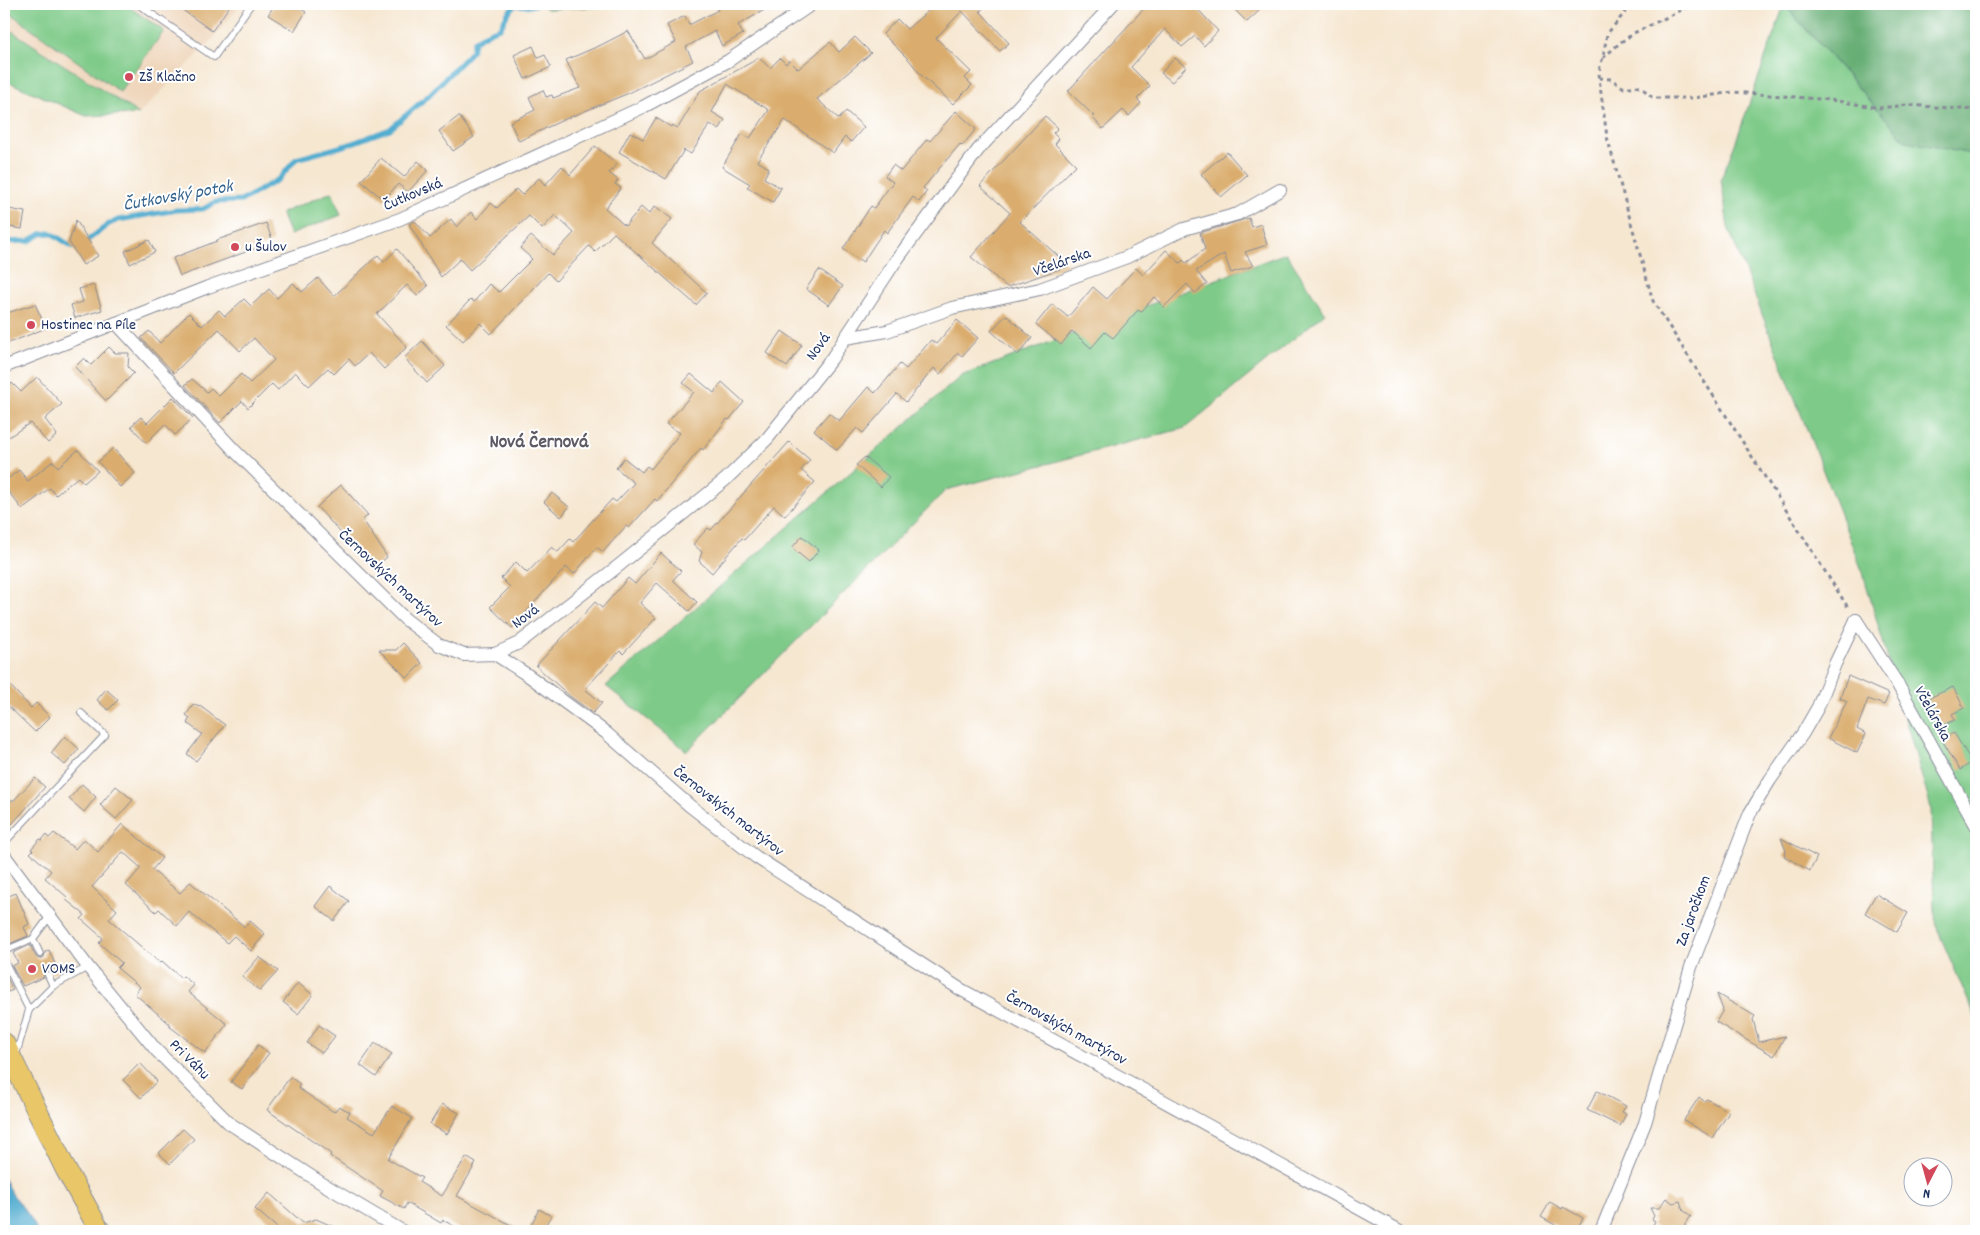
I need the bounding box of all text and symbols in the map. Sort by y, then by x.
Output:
place label: ZŠ Klačno [139,66,196,89]
marker: ZŠ Klačno [123,71,135,83]
street label: Čutkovská [380,172,446,218]
water label: Čutkovský potok [121,175,236,219]
place label: u Šulov [245,236,287,259]
marker: u Šulov [229,241,241,253]
street label: Včelárska [1030,242,1094,284]
place label: Hostinec na Píle [41,314,136,337]
marker: Hostinec na Píle [25,319,37,331]
street label: Nová [801,328,837,366]
district label: Nová Černová [489,430,589,457]
street label: Černovských martýrov [332,524,448,634]
street label: Nová [507,599,545,635]
street label: Včelárska [1907,682,1957,746]
street label: Černovských martýrov [667,761,789,863]
street label: Za jaročkom [1671,872,1717,950]
place label: VOMS [42,958,75,981]
marker: VOMS [26,963,38,975]
street label: Černovských martýrov [1001,986,1131,1072]
street label: Pri Váhu [163,1034,215,1086]
north arrow [1902,1158,1952,1208]
text: N [1922,1183,1931,1203]

